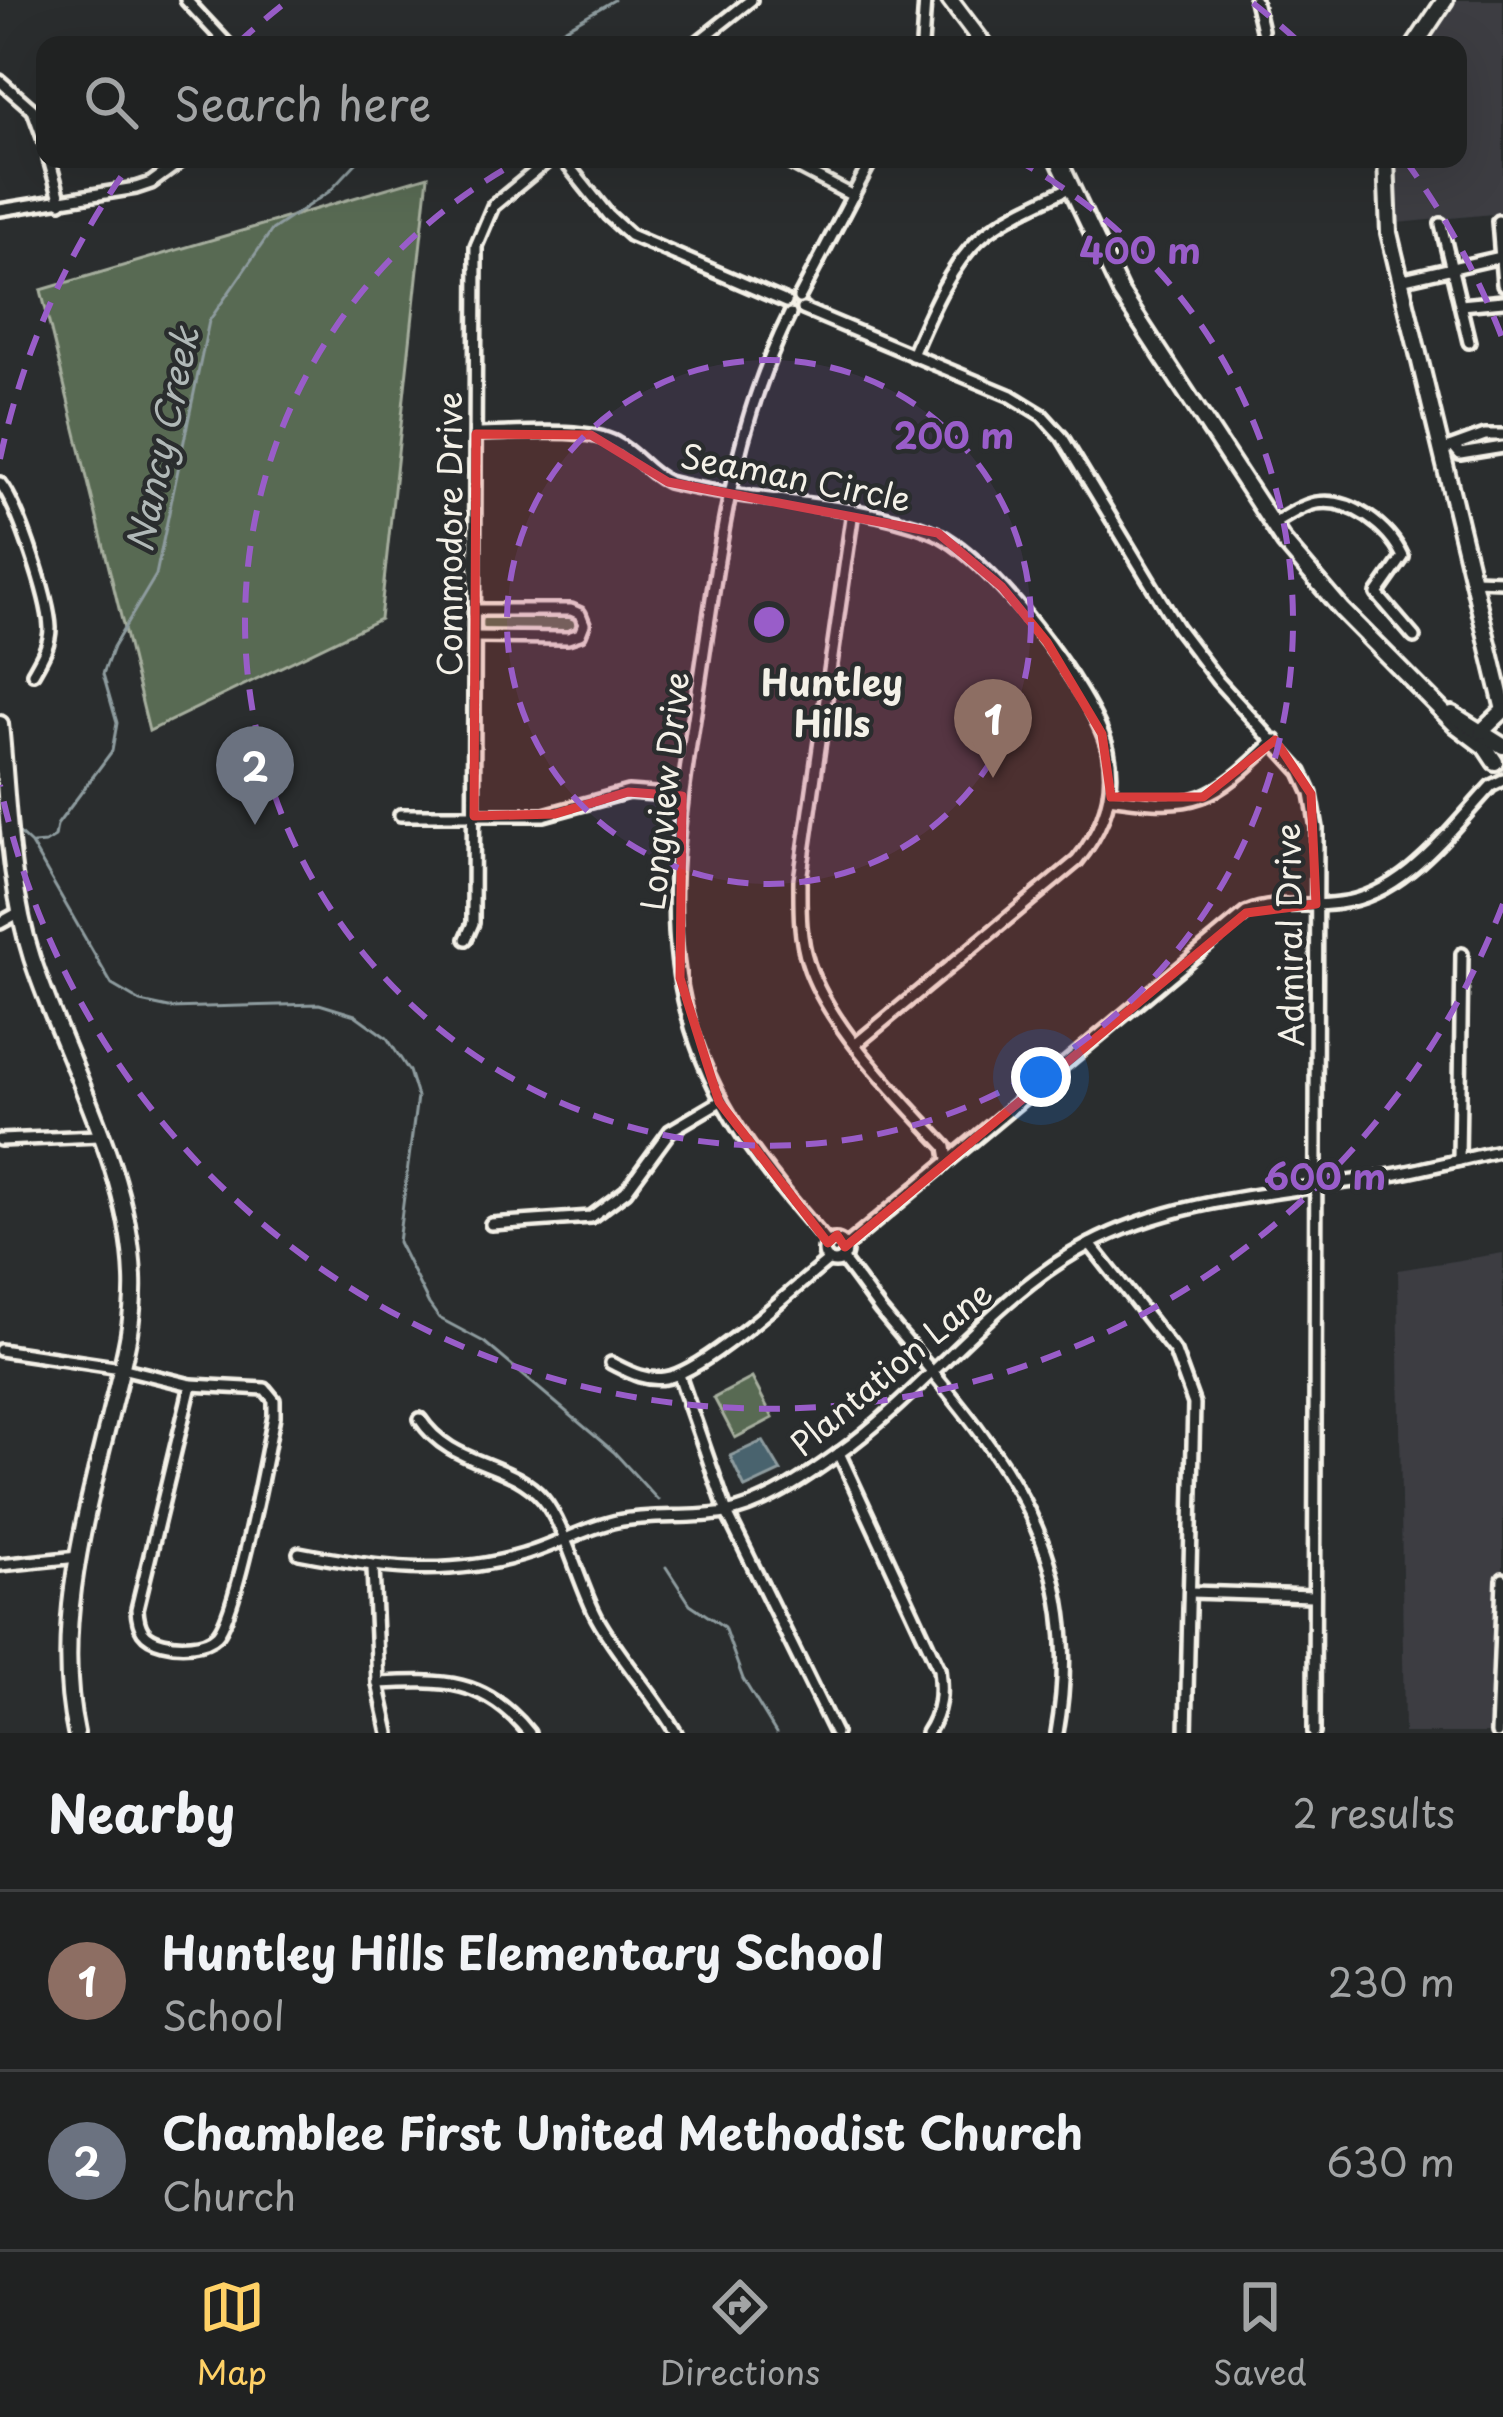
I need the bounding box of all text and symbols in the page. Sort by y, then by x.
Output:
search box [36,36,1467,168]
text: Search here [174,68,431,136]
icon: search [78,69,144,135]
text: 400 m [1079,222,1201,276]
water label: Nancy Creek [111,320,212,556]
street label: Commodore Drive [423,392,473,676]
text: 200 m [894,407,1014,461]
street label: Seaman Circle [676,429,916,523]
centre of rings [748,601,790,643]
district label: Huntley Hills [761,654,903,749]
street label: Longview Drive [626,669,700,913]
pin: 1 [954,679,1032,778]
pin: 2 [216,726,294,825]
street label: Admiral Drive [1261,823,1315,1047]
your location [1011,1047,1071,1107]
text: 600 m [1264,1148,1386,1202]
street label: Plantation Lane [778,1267,1002,1467]
text: Nearby [48,1773,235,1850]
text: 2 results [1293,1782,1455,1841]
text: Huntley Hills Elementary School [162,1917,884,1985]
text: 1 [78,1951,96,2010]
text: 230 m [1328,1951,1455,2010]
text: School [162,1985,285,2044]
text: Chamblee First United Methodist Church [162,2097,1083,2165]
text: 2 [73,2131,101,2190]
text: 630 m [1326,2131,1455,2190]
text: Church [162,2165,296,2224]
tab: Map [196,2274,267,2396]
tab: Directions [660,2274,820,2396]
tab: Saved [1213,2274,1307,2396]

